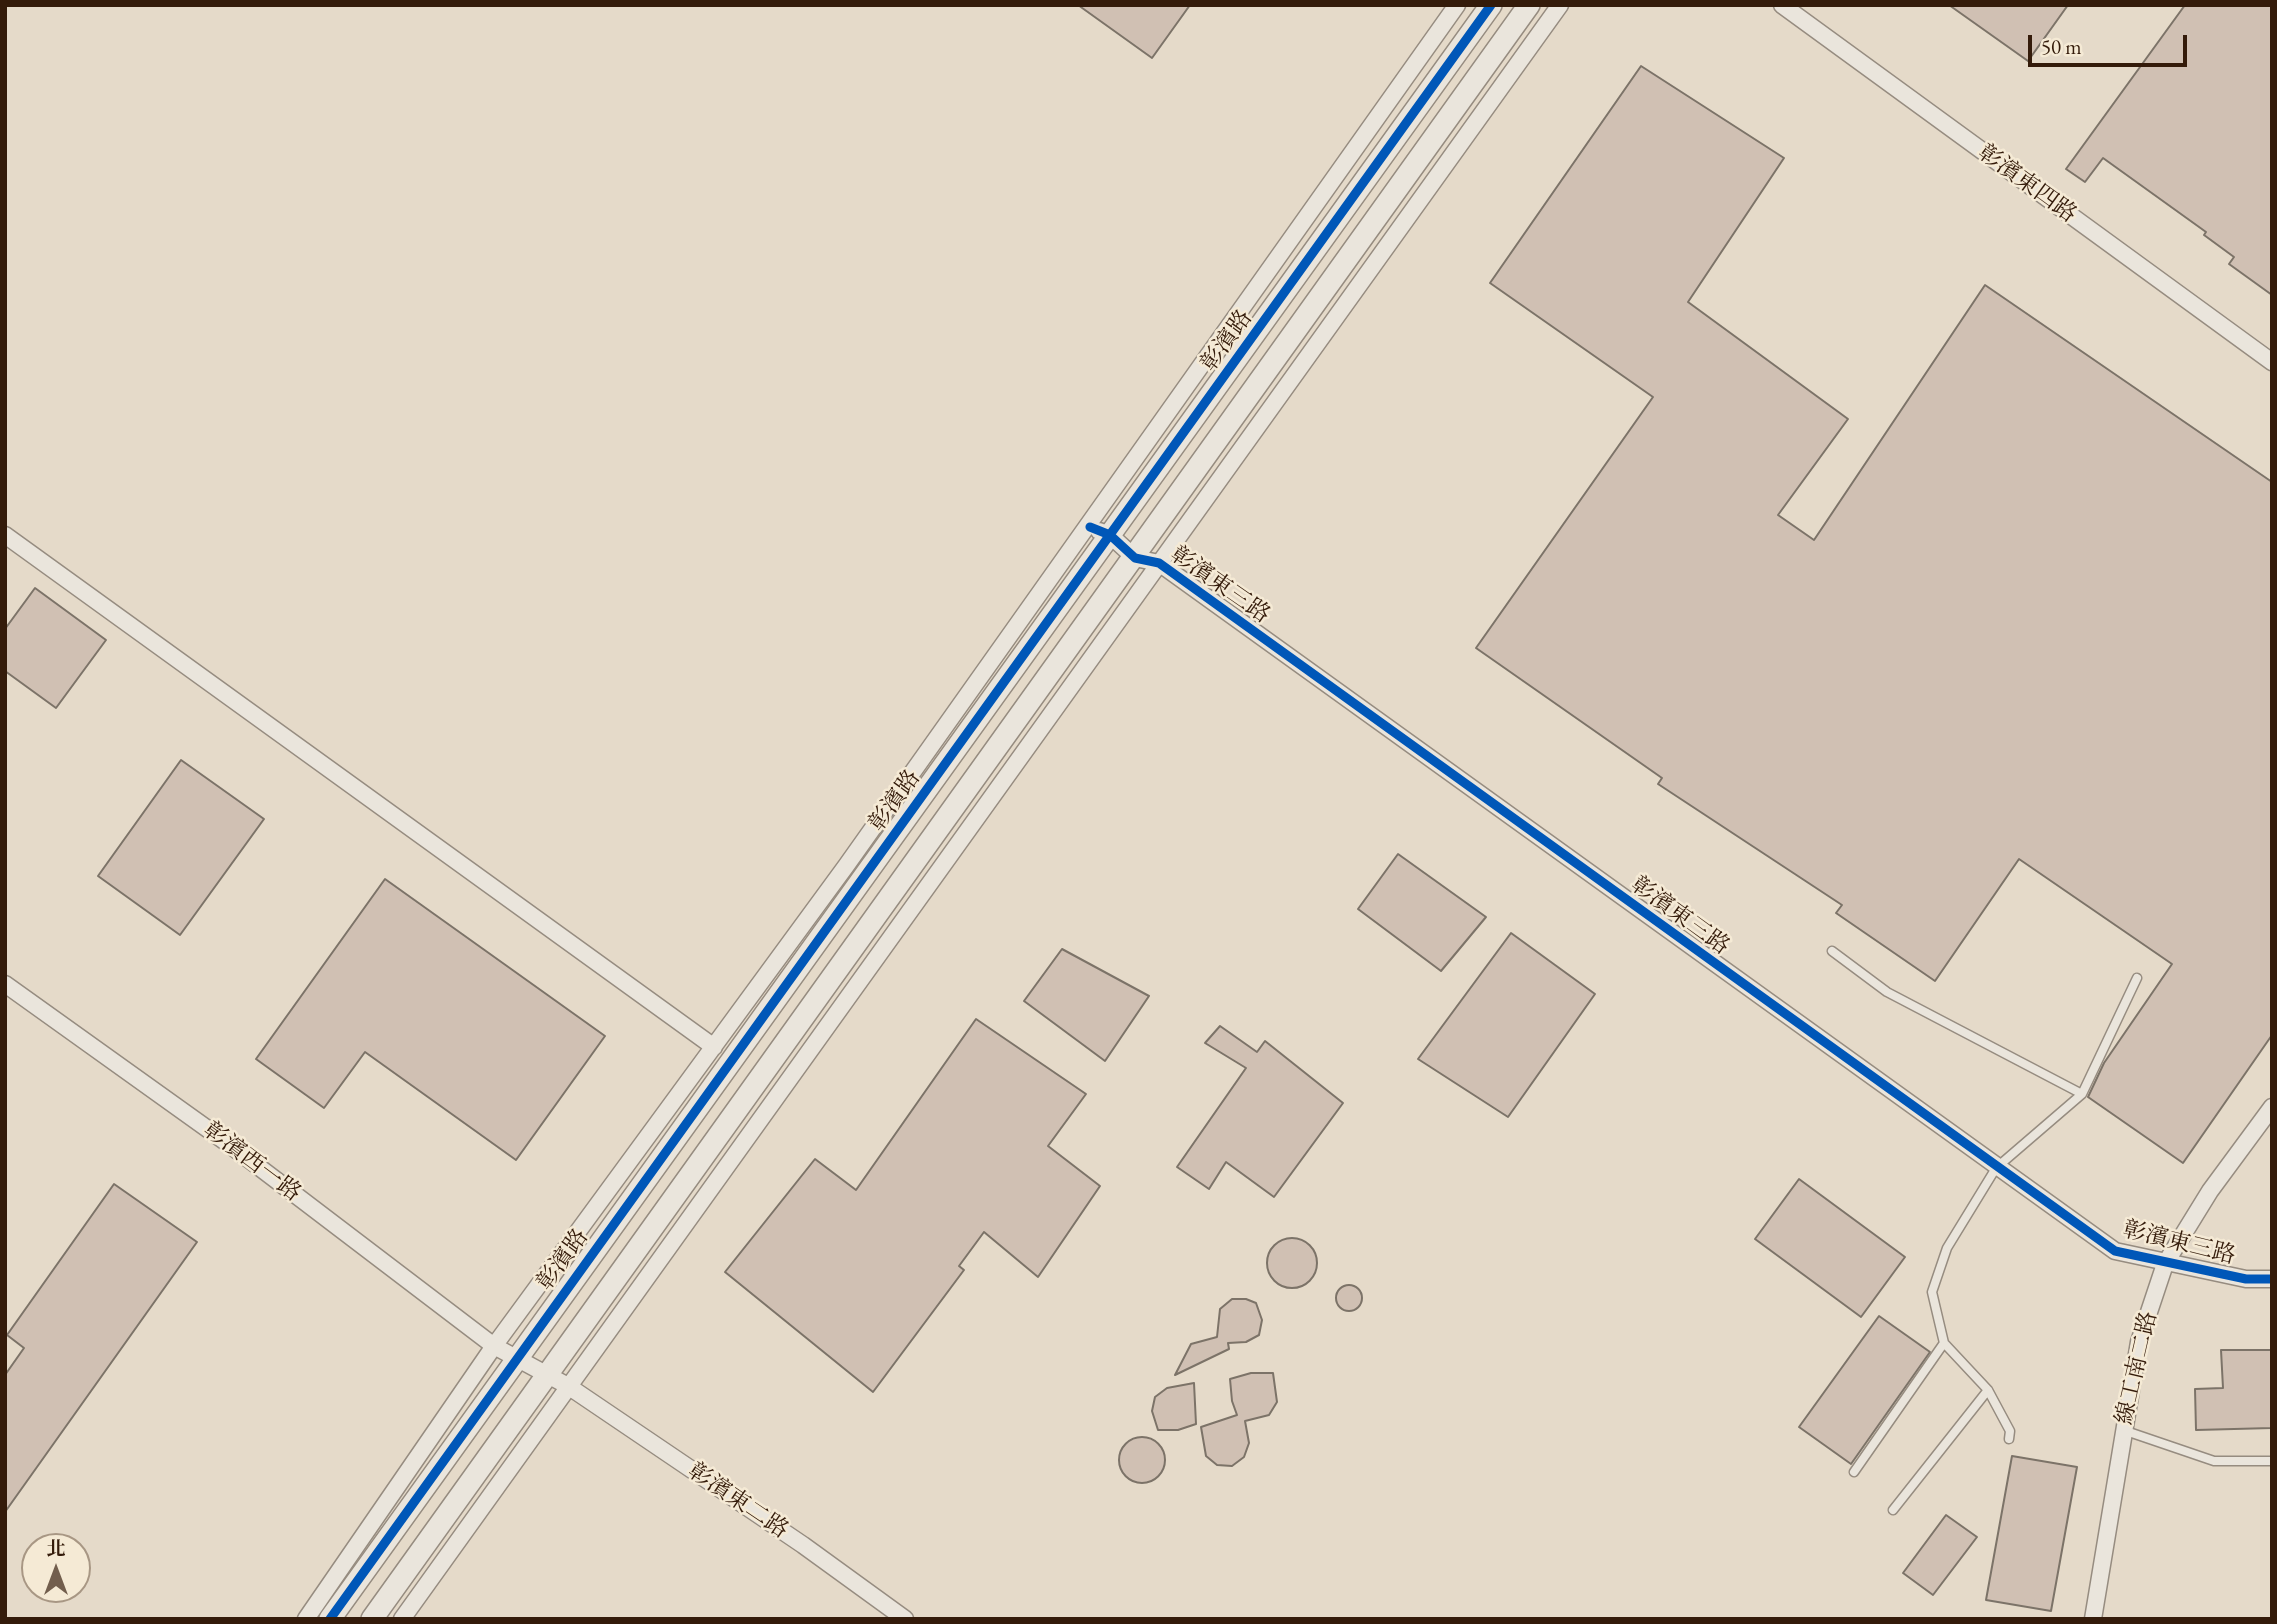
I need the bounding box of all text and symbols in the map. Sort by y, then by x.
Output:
scale bar [2032,21,2191,65]
text: 50 m [2041,33,2082,60]
street label: 彰濱東四路 [1972,139,2082,229]
street label: 彰濱路 [1196,305,1258,377]
street label: 彰濱東三路 [1165,541,1275,629]
street label: 彰濱路 [864,765,926,837]
street label: 彰濱東三路 [1625,871,1735,961]
street label: 彰濱西一路 [198,1116,306,1208]
street label: 彰濱東三路 [2120,1216,2238,1270]
street label: 彰濱路 [532,1224,594,1296]
street label: 線工南二路 [2111,1309,2163,1427]
street label: 彰濱東二路 [683,1457,793,1545]
north arrow [21,1533,91,1603]
text: 北 [46,1536,66,1561]

